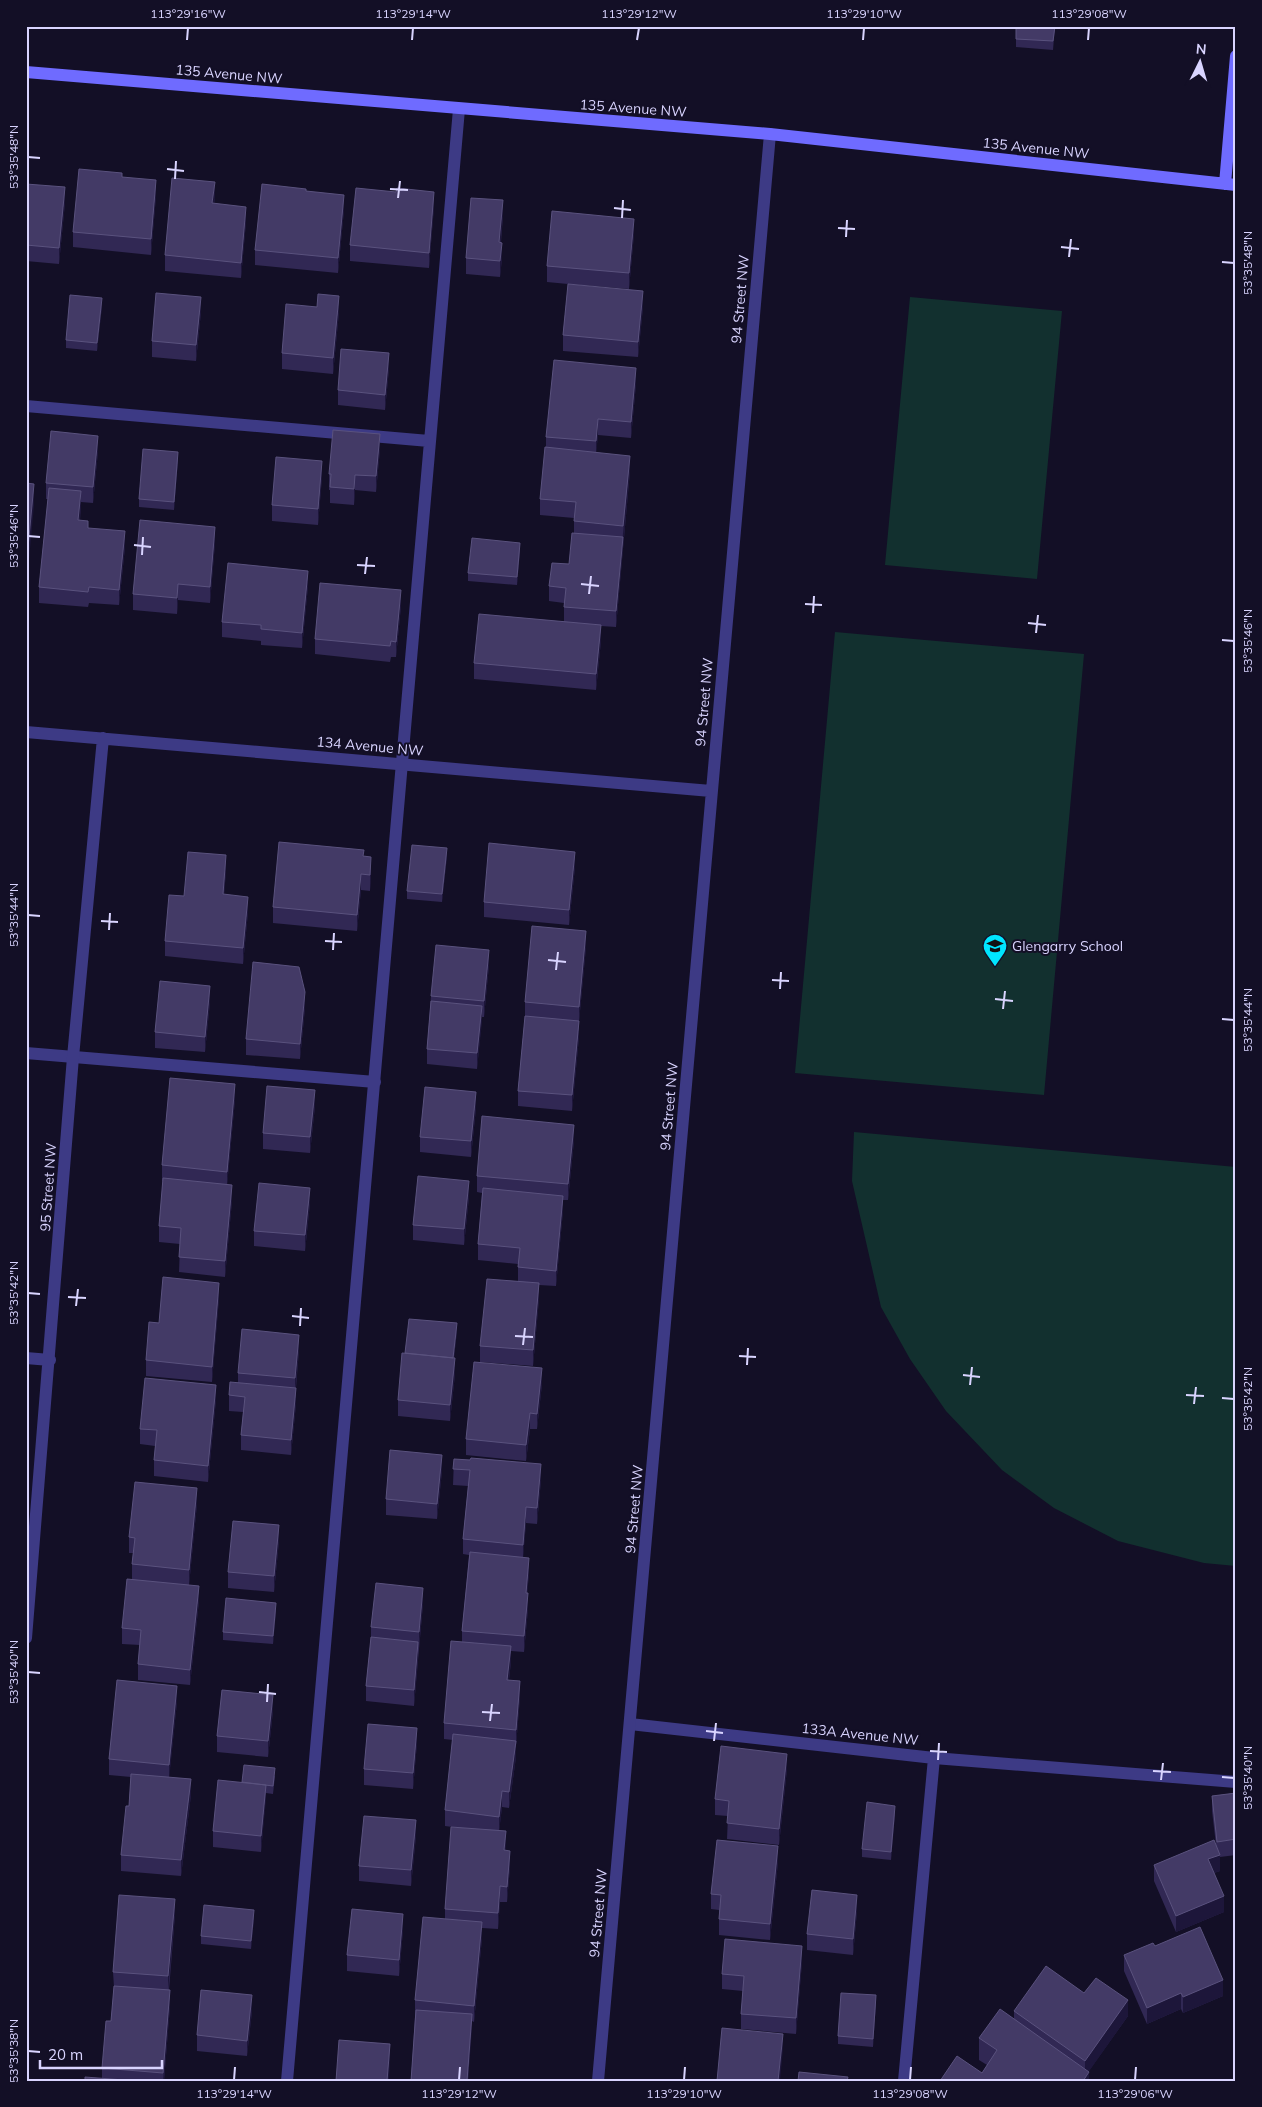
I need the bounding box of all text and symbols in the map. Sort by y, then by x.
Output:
text: 113°29'16"W [150,6,226,21]
text: 113°29'14"W [375,6,451,21]
text: 113°29'12"W [601,6,677,21]
text: 113°29'10"W [826,6,902,21]
text: 113°29'08"W [1051,6,1127,21]
north arrow [1174,38,1224,88]
text: N [1195,40,1207,58]
street label: 135 Avenue NW [175,60,284,88]
street label: 135 Avenue NW [579,95,688,121]
text: 53°35'48"N [6,125,21,189]
street label: 135 Avenue NW [982,133,1091,163]
text: 53°35'48"N [1240,231,1255,295]
street label: 94 Street NW [727,254,753,344]
text: 53°35'46"N [6,504,21,568]
text: 53°35'46"N [1240,609,1255,673]
street label: 94 Street NW [691,657,717,747]
street label: 134 Avenue NW [316,732,425,760]
text: 53°35'44"N [6,883,21,947]
school or university icon: Glengarry School [982,933,1008,967]
place label: Glengarry School [1012,937,1123,955]
text: 53°35'44"N [1240,988,1255,1052]
street label: 94 Street NW [656,1061,682,1151]
street label: 95 Street NW [36,1142,60,1232]
text: 53°35'42"N [6,1261,21,1325]
text: 53°35'42"N [1240,1367,1255,1431]
street label: 94 Street NW [621,1464,647,1554]
text: 53°35'40"N [6,1640,21,1704]
street label: 133A Avenue NW [801,1719,920,1749]
text: 53°35'40"N [1240,1746,1255,1810]
street label: 94 Street NW [585,1868,611,1958]
text: 53°35'38"N [6,2019,21,2083]
scale bar [40,2037,162,2069]
text: 20 m [48,2045,83,2064]
text: 113°29'14"W [196,2086,272,2101]
text: 113°29'12"W [421,2086,497,2101]
text: 113°29'10"W [646,2086,722,2101]
text: 113°29'08"W [872,2086,948,2101]
text: 113°29'06"W [1097,2086,1173,2101]

